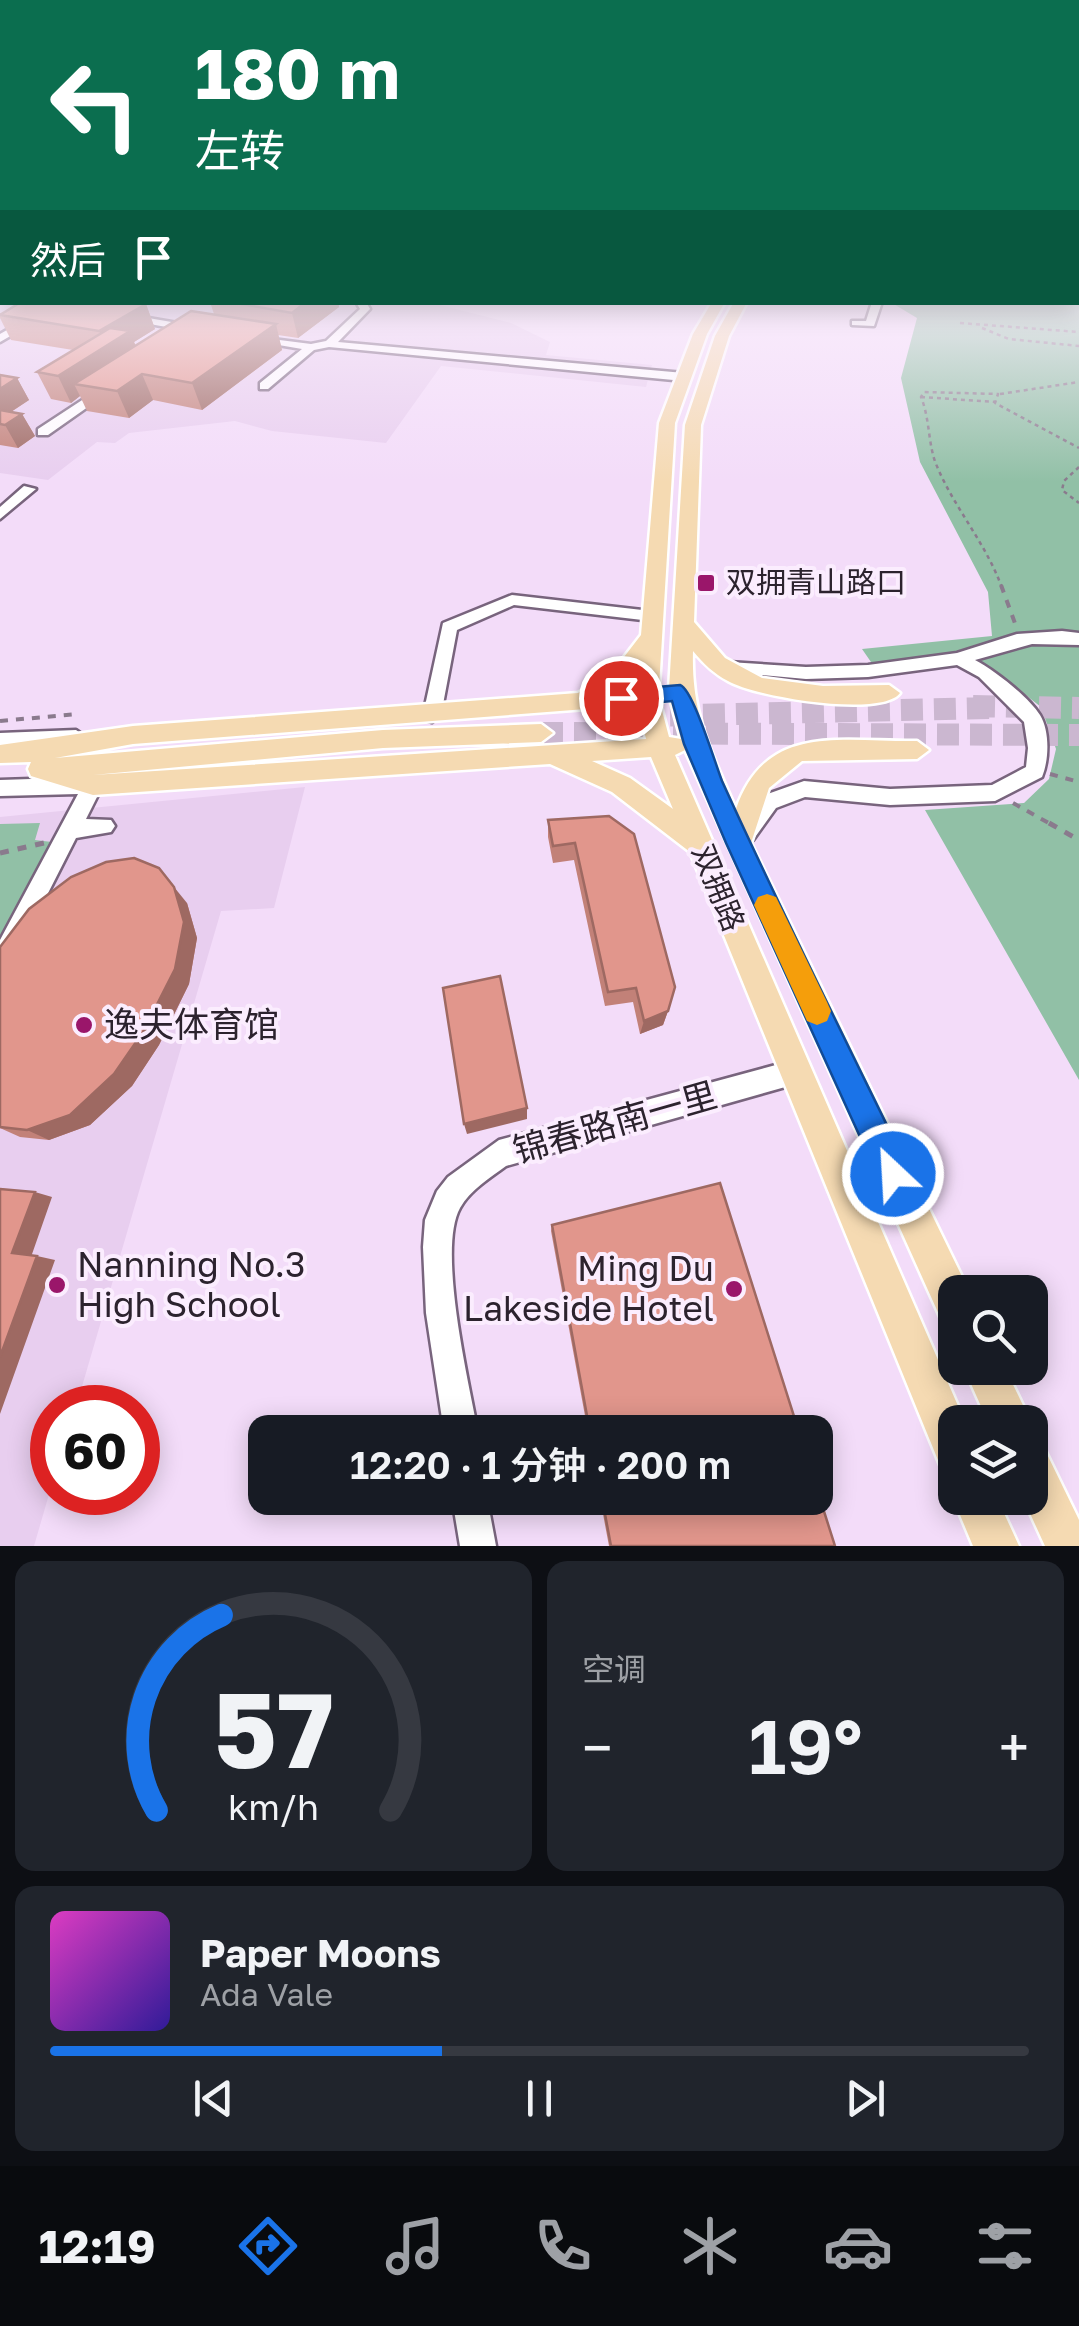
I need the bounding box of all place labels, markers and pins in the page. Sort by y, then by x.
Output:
place label: 双拥青山路口 [726,564,906,600]
marker: 双拥青山路口 [695,572,717,594]
pin [579,656,664,741]
place label: 逸夫体育馆 [104,1003,279,1045]
marker: 逸夫体育馆 [73,1014,95,1036]
place label: Nanning No.3 High School [77,1243,305,1325]
place label: Ming Du Lakeside Hotel [463,1247,714,1329]
marker: Nanning No.3 High School [46,1274,68,1296]
marker: Ming Du Lakeside Hotel [723,1278,745,1300]

